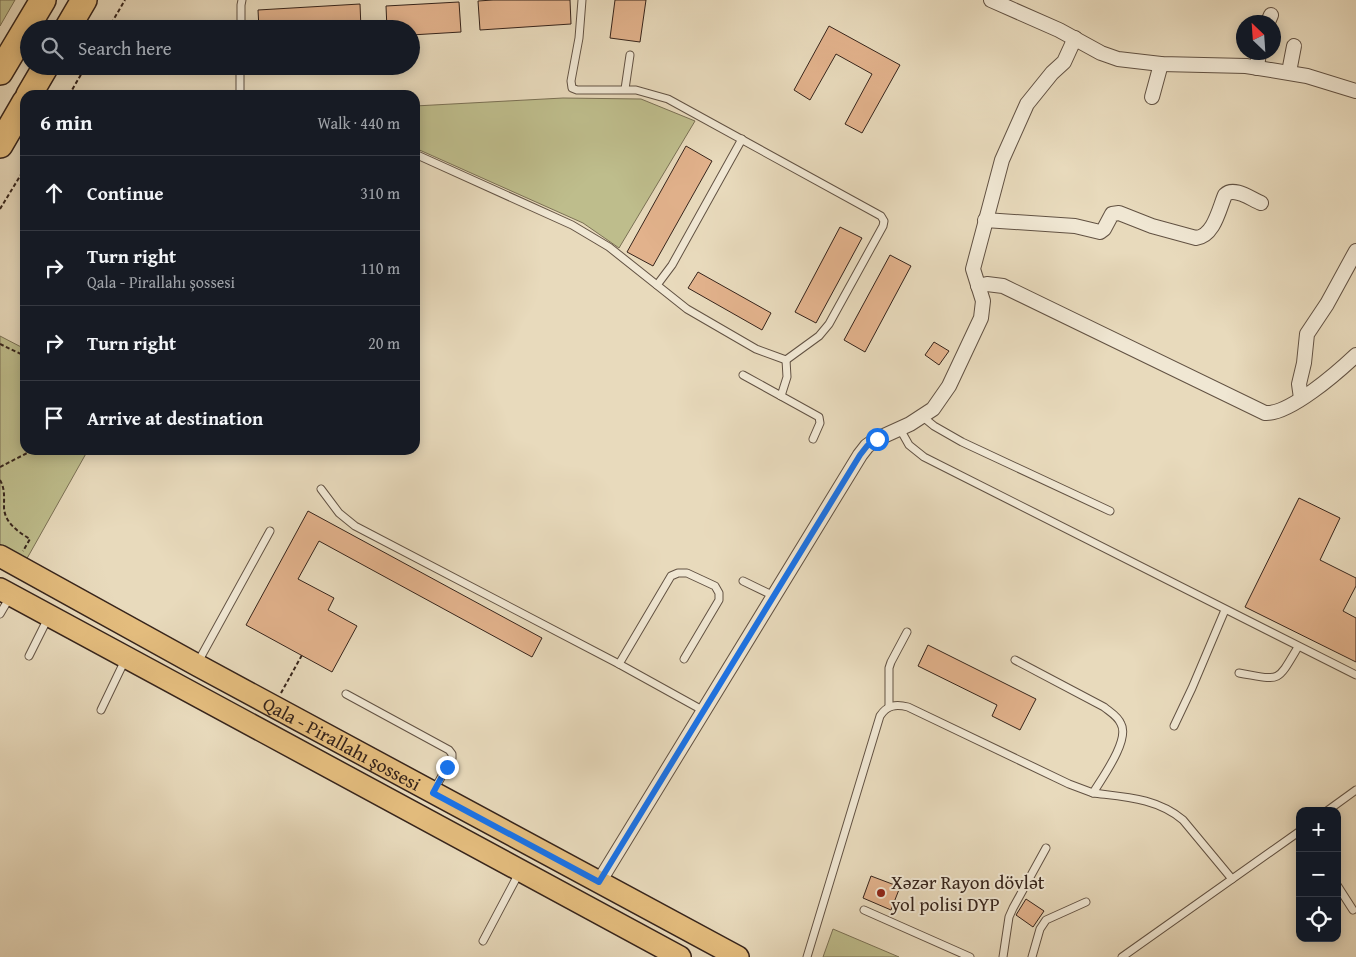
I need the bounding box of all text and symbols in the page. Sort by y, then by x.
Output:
north arrow [1236,15,1281,60]
search box [20,20,420,75]
icon: search [38,34,66,62]
text: Search here [78,34,172,62]
text: 6 min [40,107,92,138]
text: Walk · 440 m [317,111,400,135]
icon: ahead [40,179,68,207]
text: Continue [87,179,164,207]
text: 310 m [360,181,400,205]
text: Turn right [87,242,176,270]
icon: right [40,254,68,282]
text: 110 m [360,256,400,280]
text: Qala - Pirallahı şossesi [87,270,235,294]
icon: right [40,329,68,357]
text: Turn right [87,329,176,357]
text: 20 m [368,331,400,355]
icon: arrive [40,404,68,432]
text: Arrive at destination [87,404,263,432]
route start [866,428,889,451]
street label: Qala - Pirallahı şossesi [258,689,426,797]
route end [436,756,459,779]
map controls [1296,807,1341,942]
button: + [1296,807,1341,852]
button: − [1296,852,1341,897]
place label: Xəzər Rayon dövlət yol polisi DYP [890,868,1045,918]
marker: Xəzər Rayon dövlət yol polisi DYP [875,887,887,899]
button: locate [1296,897,1341,942]

